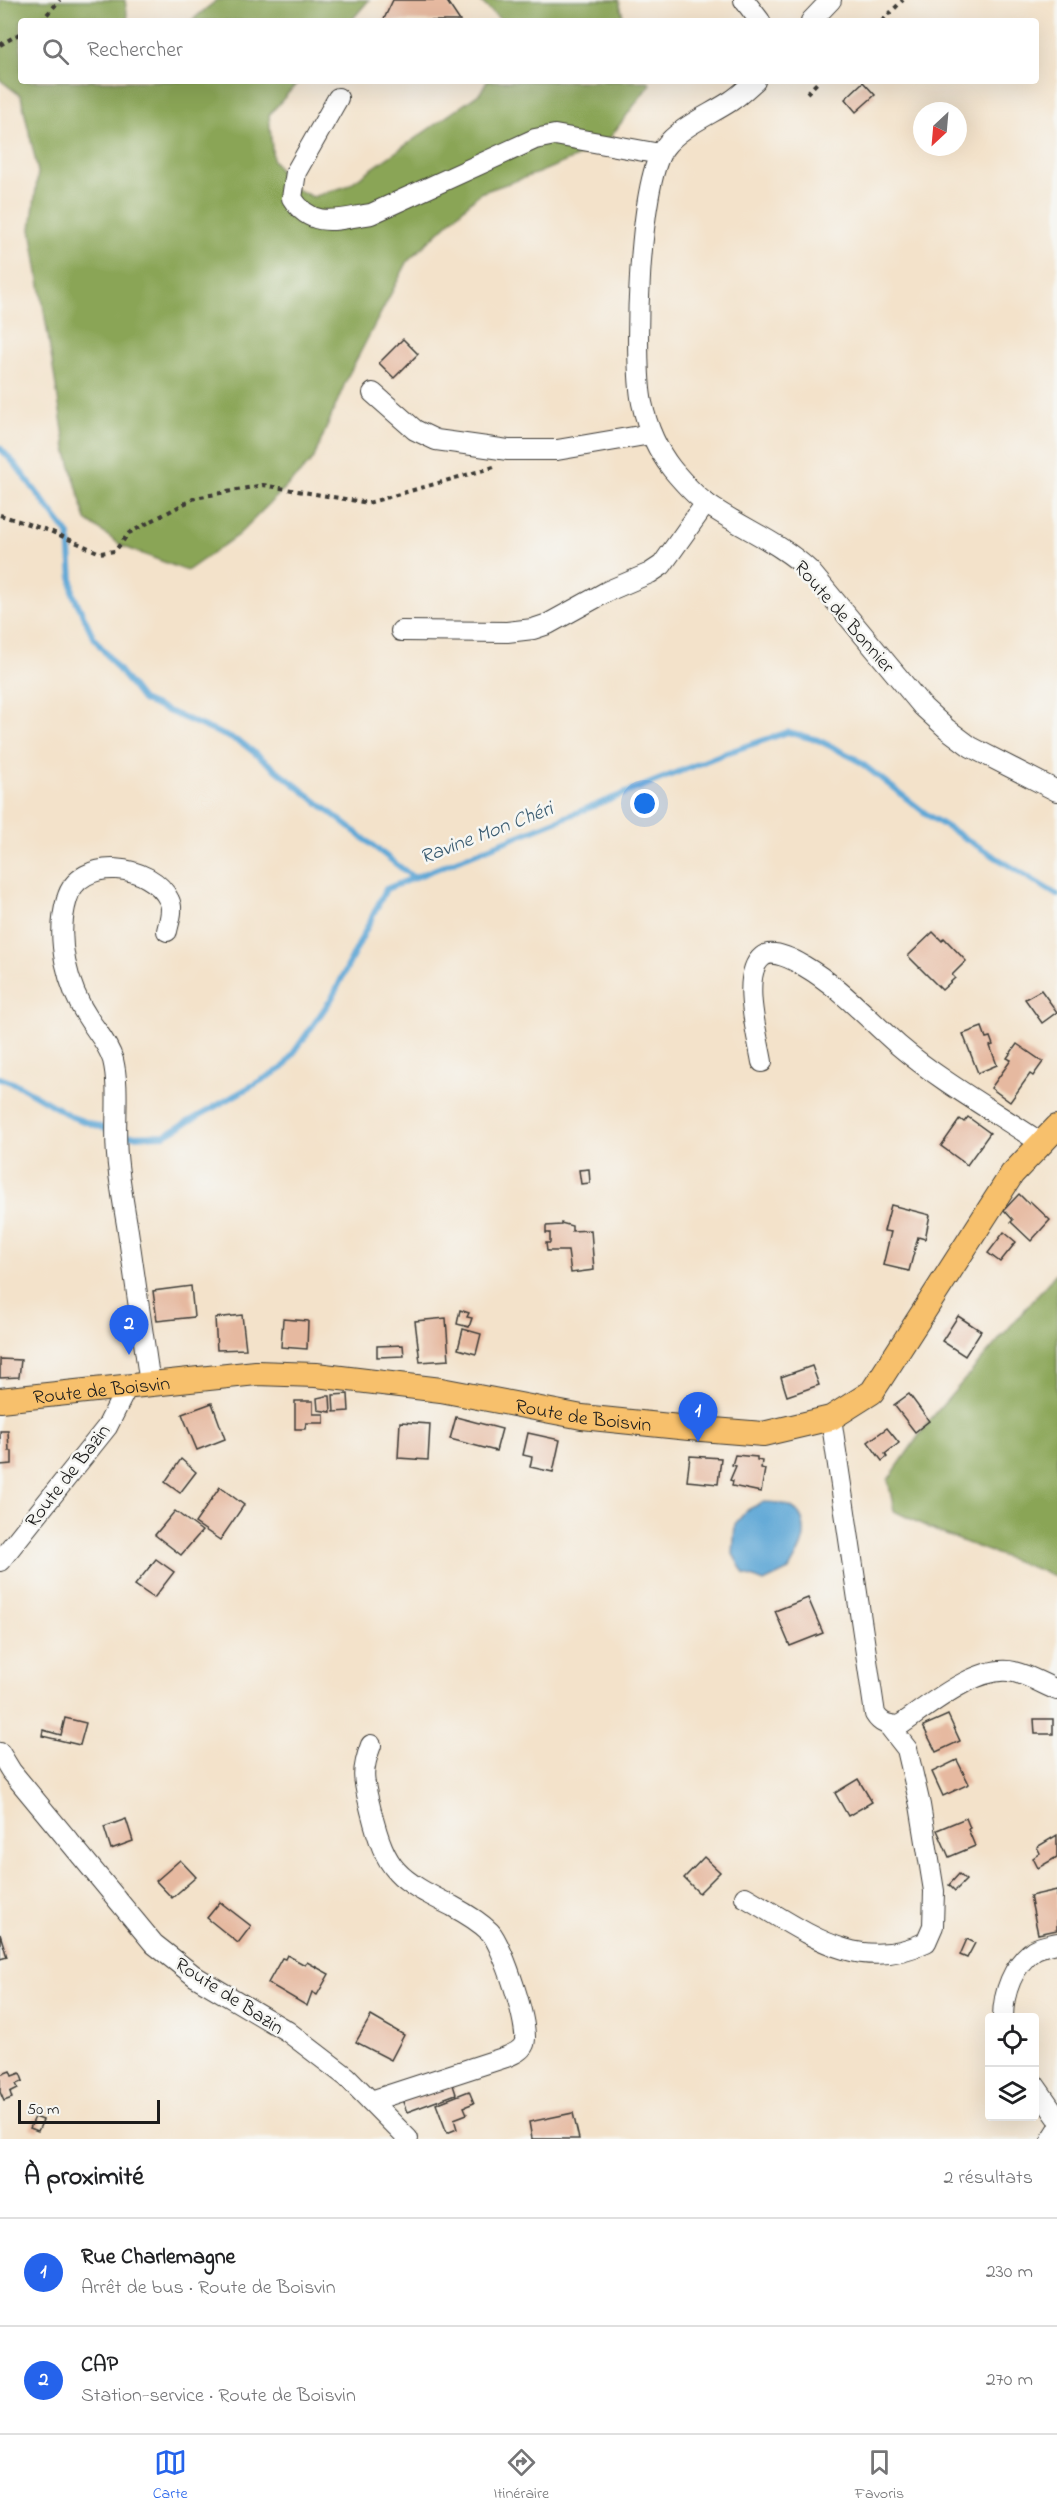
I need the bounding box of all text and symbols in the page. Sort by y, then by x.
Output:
search box [18,18,1039,84]
icon: search [39,35,72,68]
text: Rechercher [87,35,183,67]
north arrow [913,102,967,156]
street label: Route de Bonnier [786,555,901,681]
your location [630,789,659,818]
water label: Ravine Mon Chéri [416,794,560,873]
pin: 2 [110,1306,148,1355]
street label: Route de Boisvin [32,1370,172,1413]
street label: Route de Boisvin [512,1392,653,1441]
pin: 1 [678,1392,718,1442]
street label: Route de Bazin [19,1418,119,1535]
street label: Route de Bazin [168,1951,289,2043]
map controls [985,2013,1039,2121]
button: locate [985,2013,1039,2067]
button: layers [985,2067,1039,2121]
scale bar [18,2097,160,2124]
text: 50 m [27,2098,59,2122]
text: À proximité [24,2159,144,2197]
text: 2 résultats [944,2164,1033,2193]
text: Rue Charlemagne [81,2242,235,2274]
text: 1 [40,2258,47,2287]
text: 230 m [986,2258,1033,2287]
text: Arrêt de bus · Route de Boisvin [81,2274,336,2303]
text: CAP [81,2350,118,2382]
text: 2 [39,2366,48,2395]
text: 270 m [986,2366,1033,2395]
text: Station-service · Route de Boisvin [81,2382,356,2411]
tab: Carte [153,2446,188,2506]
tab: Itinéraire [493,2446,549,2506]
tab: Favoris [855,2446,904,2506]

